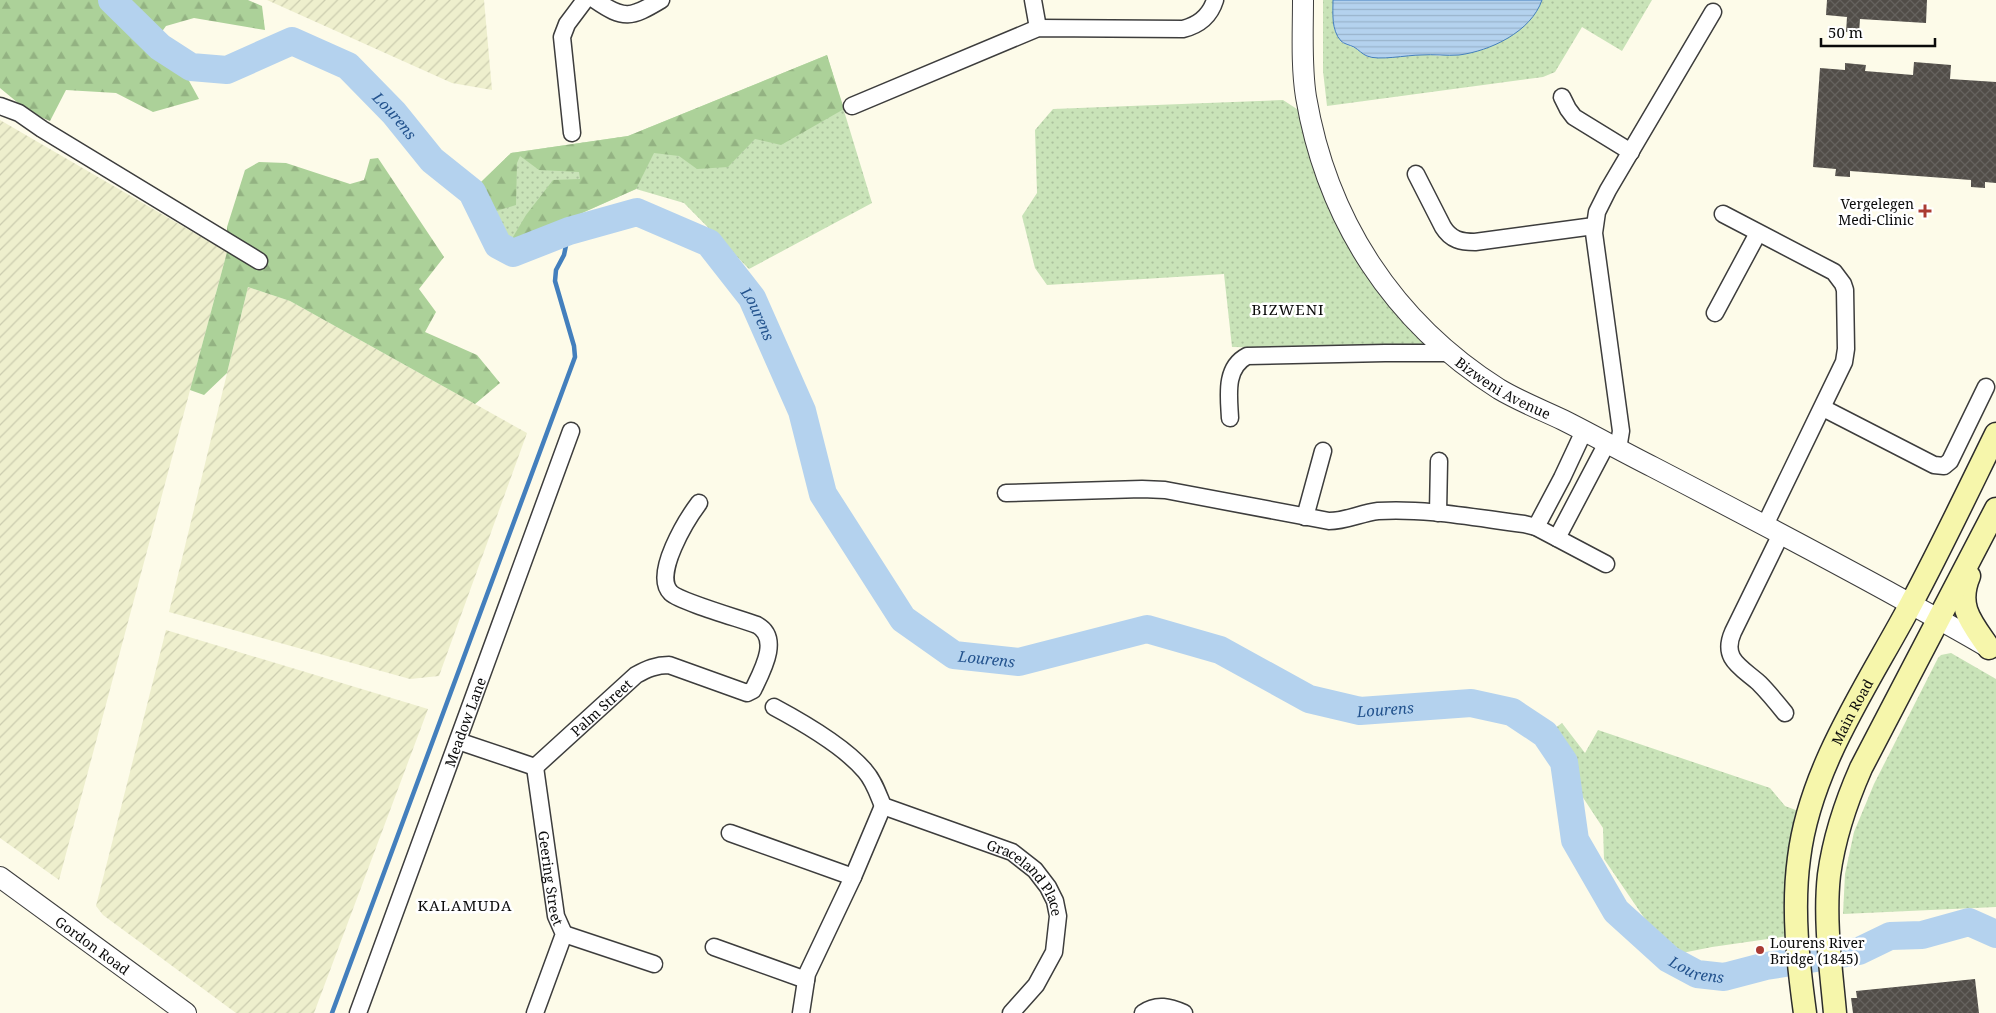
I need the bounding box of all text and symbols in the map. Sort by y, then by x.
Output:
scale bar [1821,15,1935,47]
text: 50 m [1828,22,1863,42]
water label: Lourens [368,87,421,143]
place label: Vergelegen Medi-Clinic [1838,194,1914,229]
marker: Vergelegen Medi-Clinic [1918,204,1932,218]
water label: Lourens [736,282,780,344]
district label: BIZWENI [1251,299,1325,319]
street label: Bizweni Avenue [1452,352,1554,423]
water label: Lourens [956,645,1016,672]
street label: Meadow Lane [439,674,490,769]
street label: Palm Street [566,674,636,740]
street label: Main Road [1826,675,1877,748]
water label: Lourens [1355,697,1414,721]
street label: Geering Street [535,829,568,928]
street label: Graceland Place [984,834,1067,918]
district label: KALAMUDA [417,895,513,915]
street label: Gordon Road [52,911,134,979]
place label: Lourens River Bridge (1845) [1770,933,1865,968]
marker: Lourens River Bridge (1845) [1754,944,1766,956]
water label: Lourens [1665,951,1725,987]

